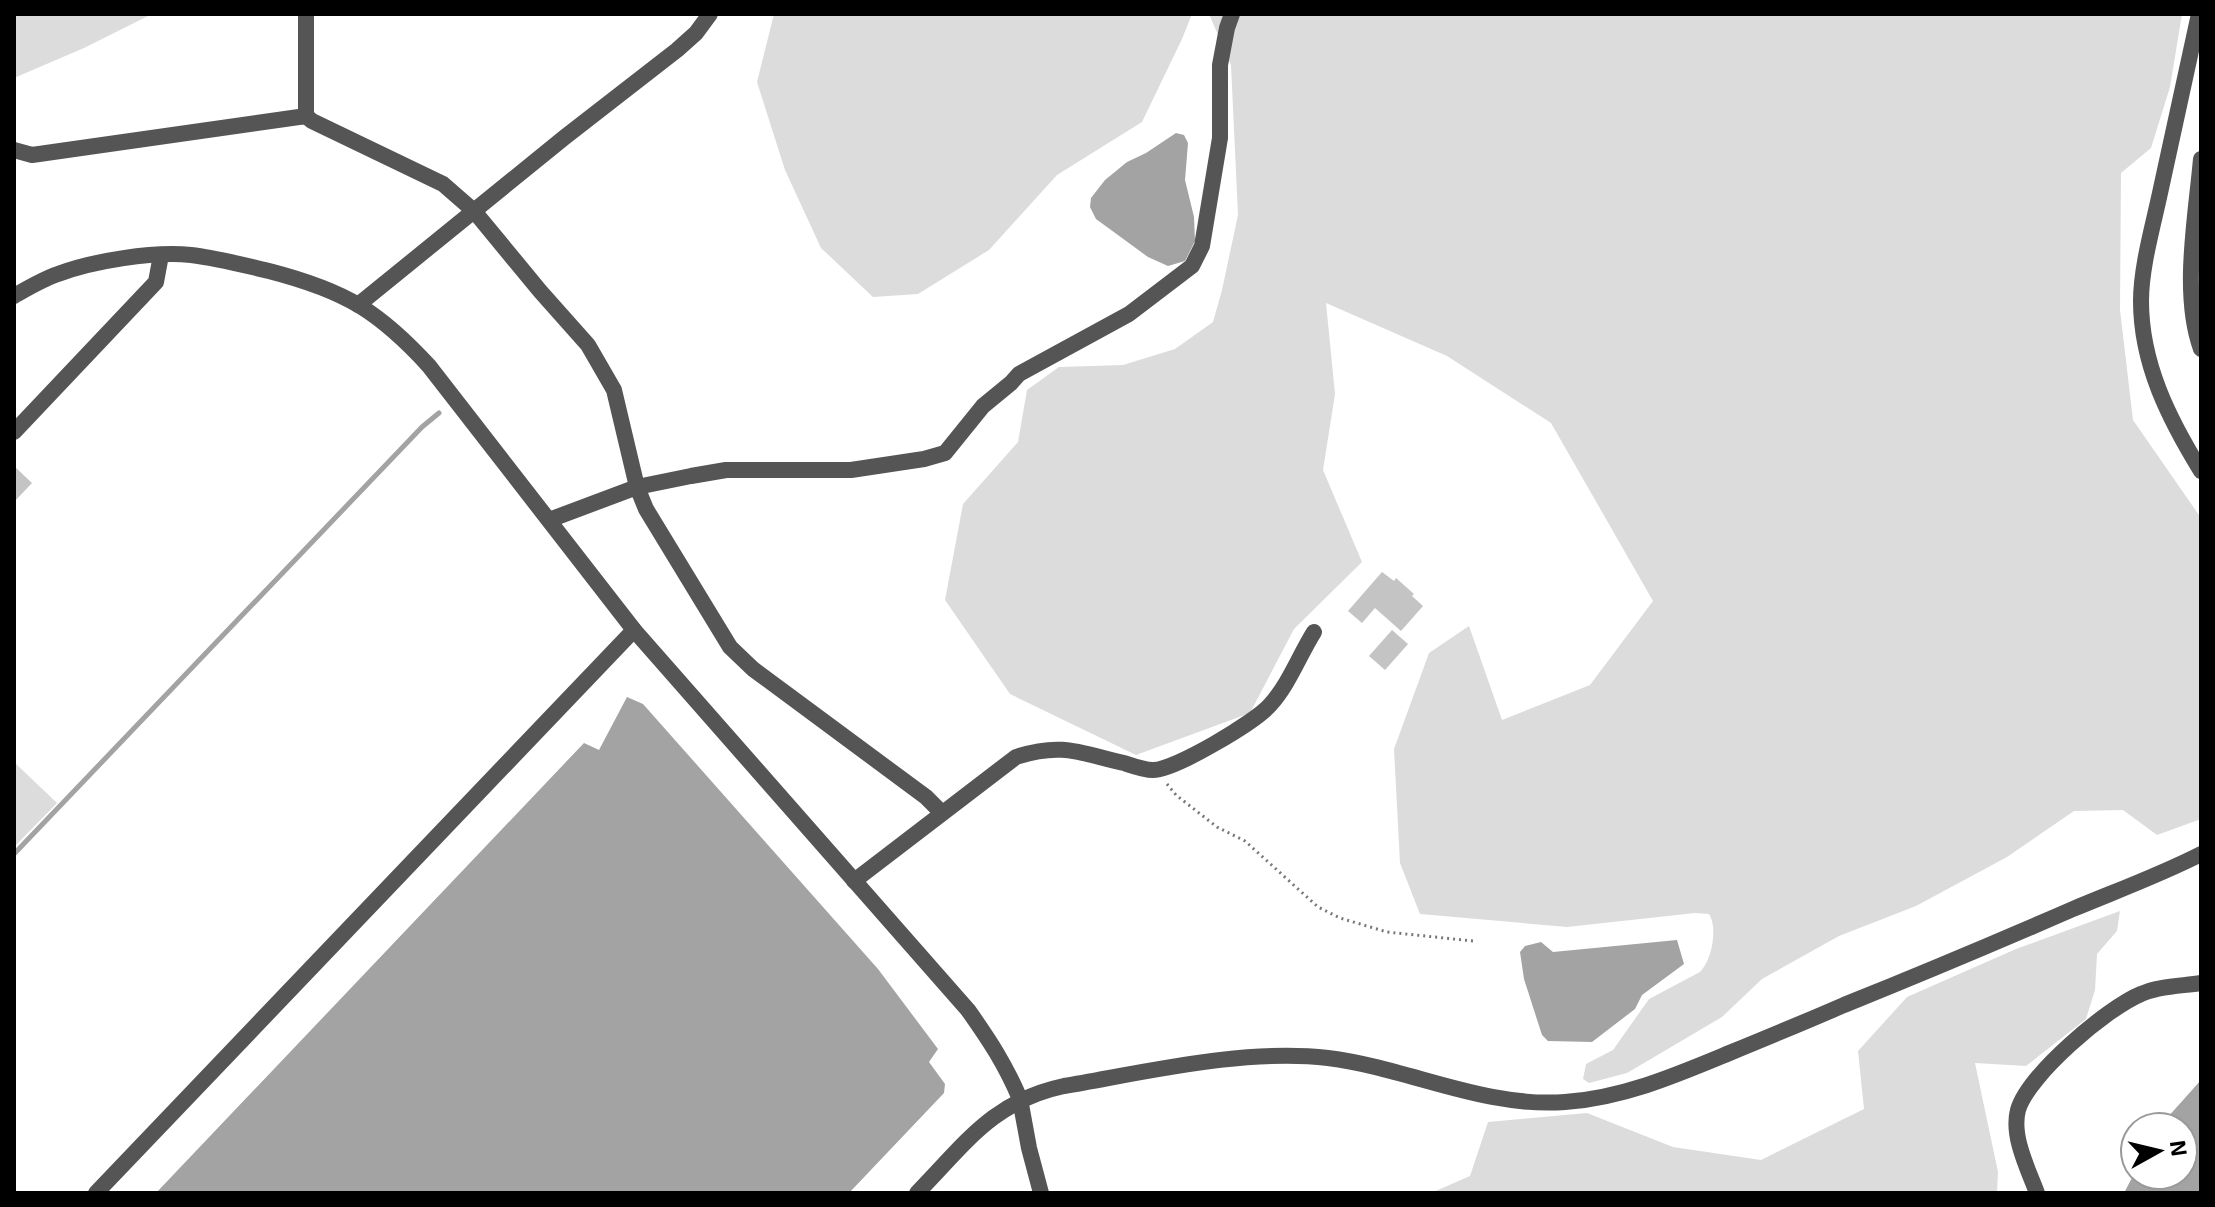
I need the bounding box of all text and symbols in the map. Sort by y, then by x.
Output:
north arrow [2119,1111,2199,1191]
text: N [2166,1138,2194,1158]

